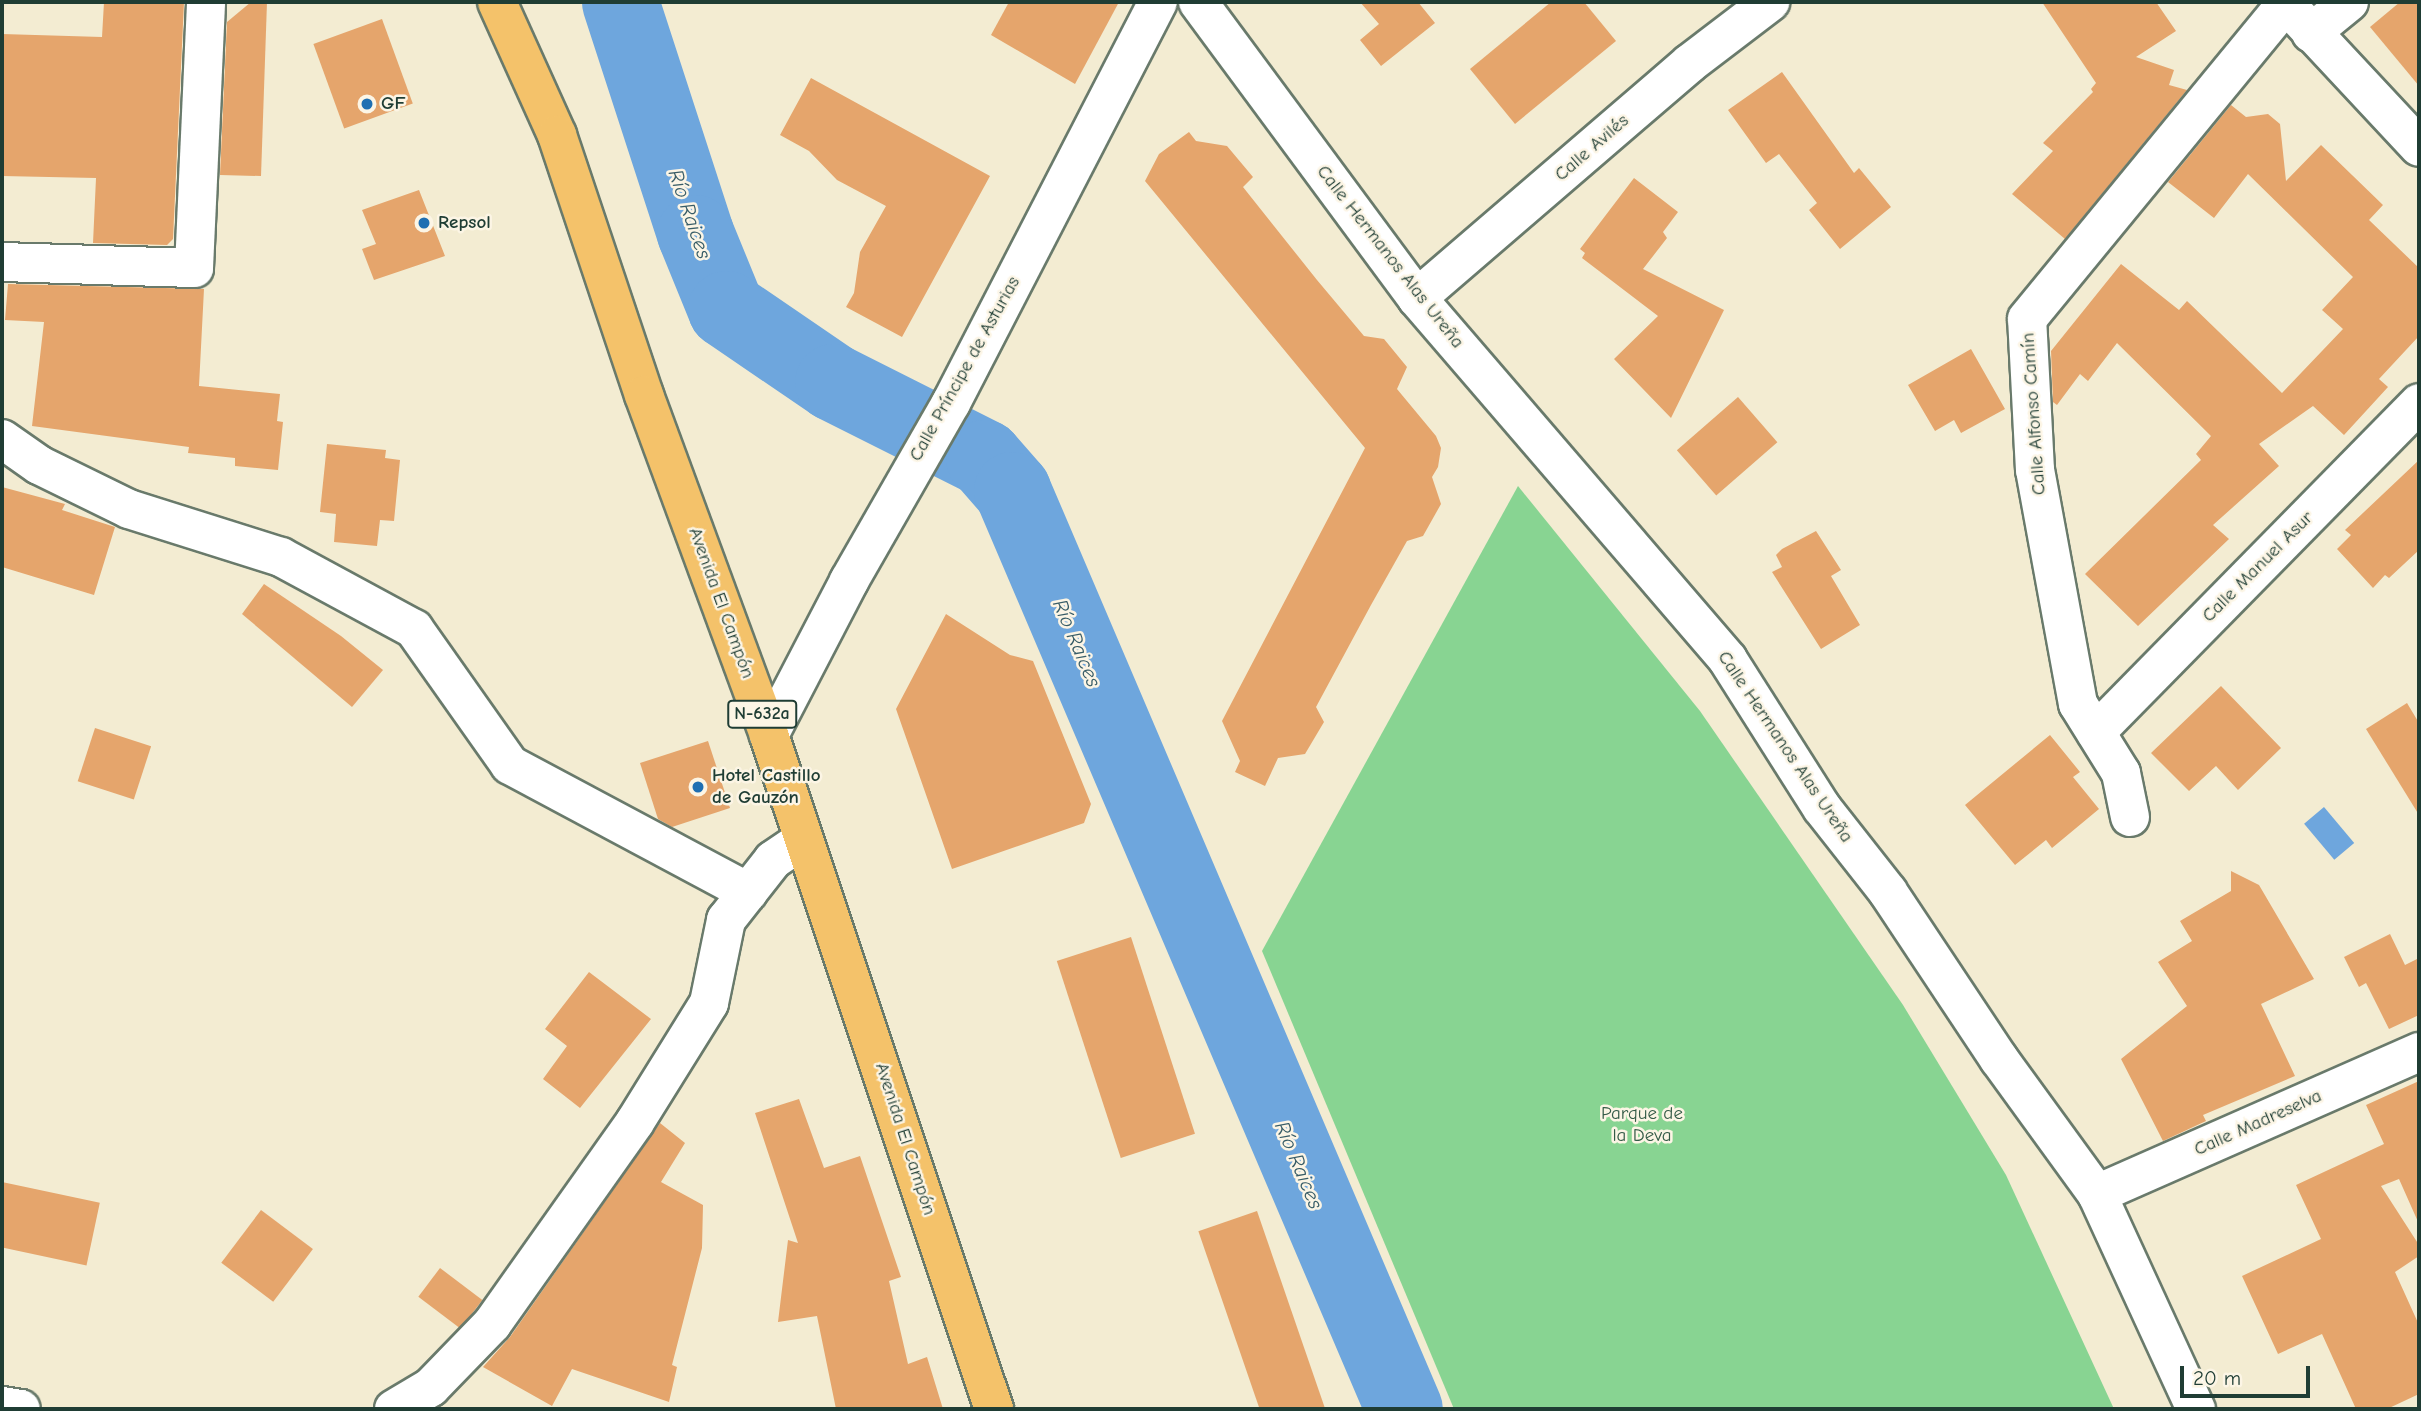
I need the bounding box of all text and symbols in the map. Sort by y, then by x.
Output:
place label: GF [381,93,405,115]
marker: GF [359,96,375,112]
street label: Calle Avilés [1550,110,1634,186]
street label: Calle Hermanos Alas Ureña [1311,161,1469,353]
water label: Río Raices [663,166,717,262]
place label: Repsol [438,212,491,234]
marker: Repsol [416,215,432,231]
street label: Calle Príncipe de Asturias [905,273,1025,465]
street label: Calle Alfonso Camín [2017,332,2051,496]
street label: Calle Manuel Asur [2198,507,2318,627]
street label: Avenida El Campón [683,524,759,682]
water label: Río Raices [1047,595,1107,691]
street label: Calle Hermanos Alas Ureña [1712,647,1858,847]
road number: N-632a [727,700,797,728]
place label: Hotel Castillo de Gauzón [712,765,820,809]
marker: Hotel Castillo de Gauzón [690,779,706,795]
street label: Avenida El Campón [870,1060,940,1218]
street label: Calle Madreselva [2191,1085,2325,1161]
park label: Parque de la Deva [1601,1103,1683,1147]
water label: Río Raices [1269,1117,1329,1213]
scale bar [2183,1352,2312,1396]
text: 20 m [2193,1366,2241,1390]

